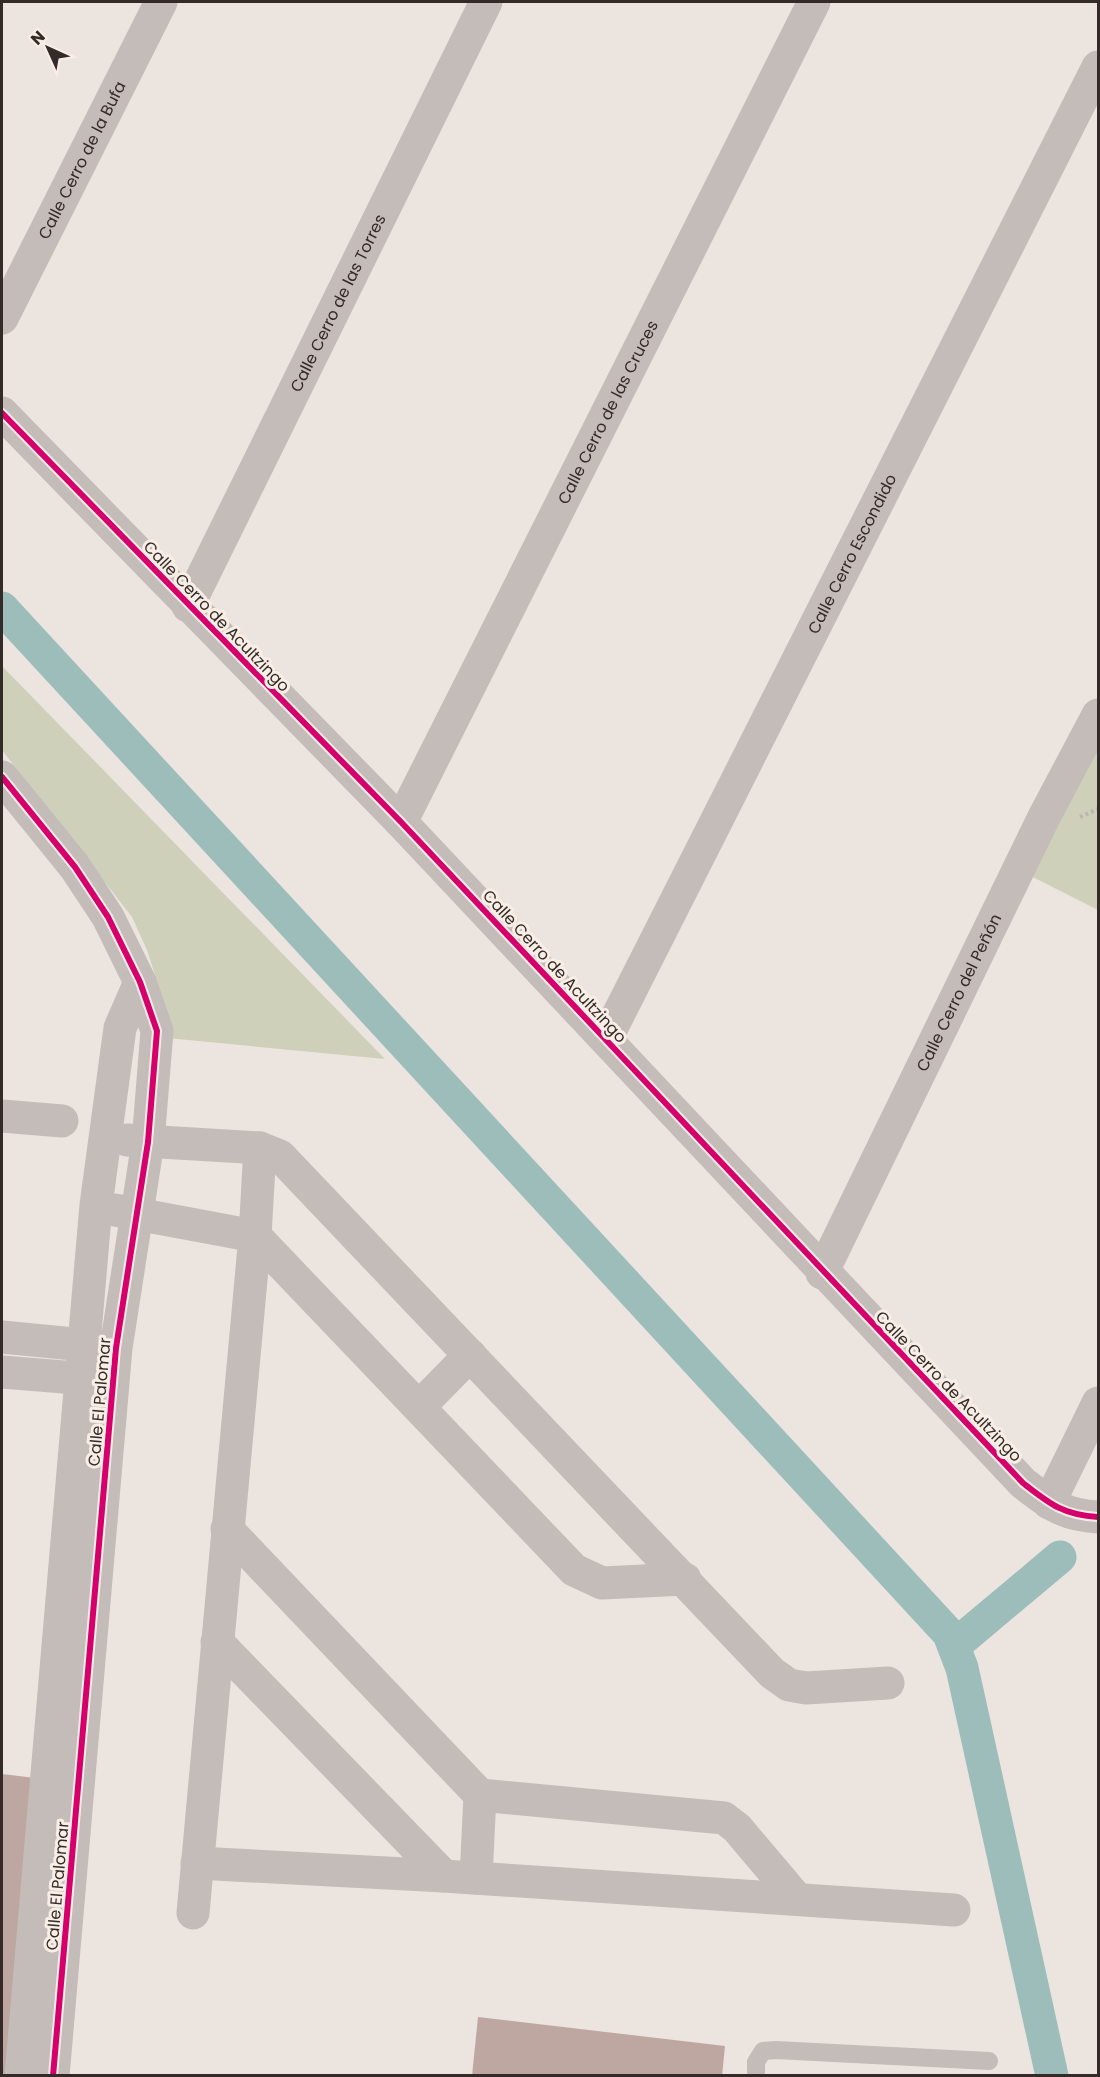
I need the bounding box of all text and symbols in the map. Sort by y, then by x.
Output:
north arrow [18,18,78,78]
text: N [25,25,50,50]
street label: Calle Cerro de la Bufa [33,77,131,243]
street label: Calle Cerro de las Torres [284,210,392,396]
street label: Calle Cerro de las Cruces [552,316,664,508]
street label: Calle Cerro Escondido [802,470,902,638]
street label: Calle Cerro de Acultzingo [138,536,295,697]
street label: Calle Cerro de Acultzingo [477,885,632,1048]
street label: Calle Cerro del Peñón [911,910,1007,1075]
street label: Calle Cerro de Acultzingo [870,1306,1027,1467]
street label: Calle El Palomar [82,1337,117,1467]
street label: Calle El Palomar [40,1821,75,1951]

